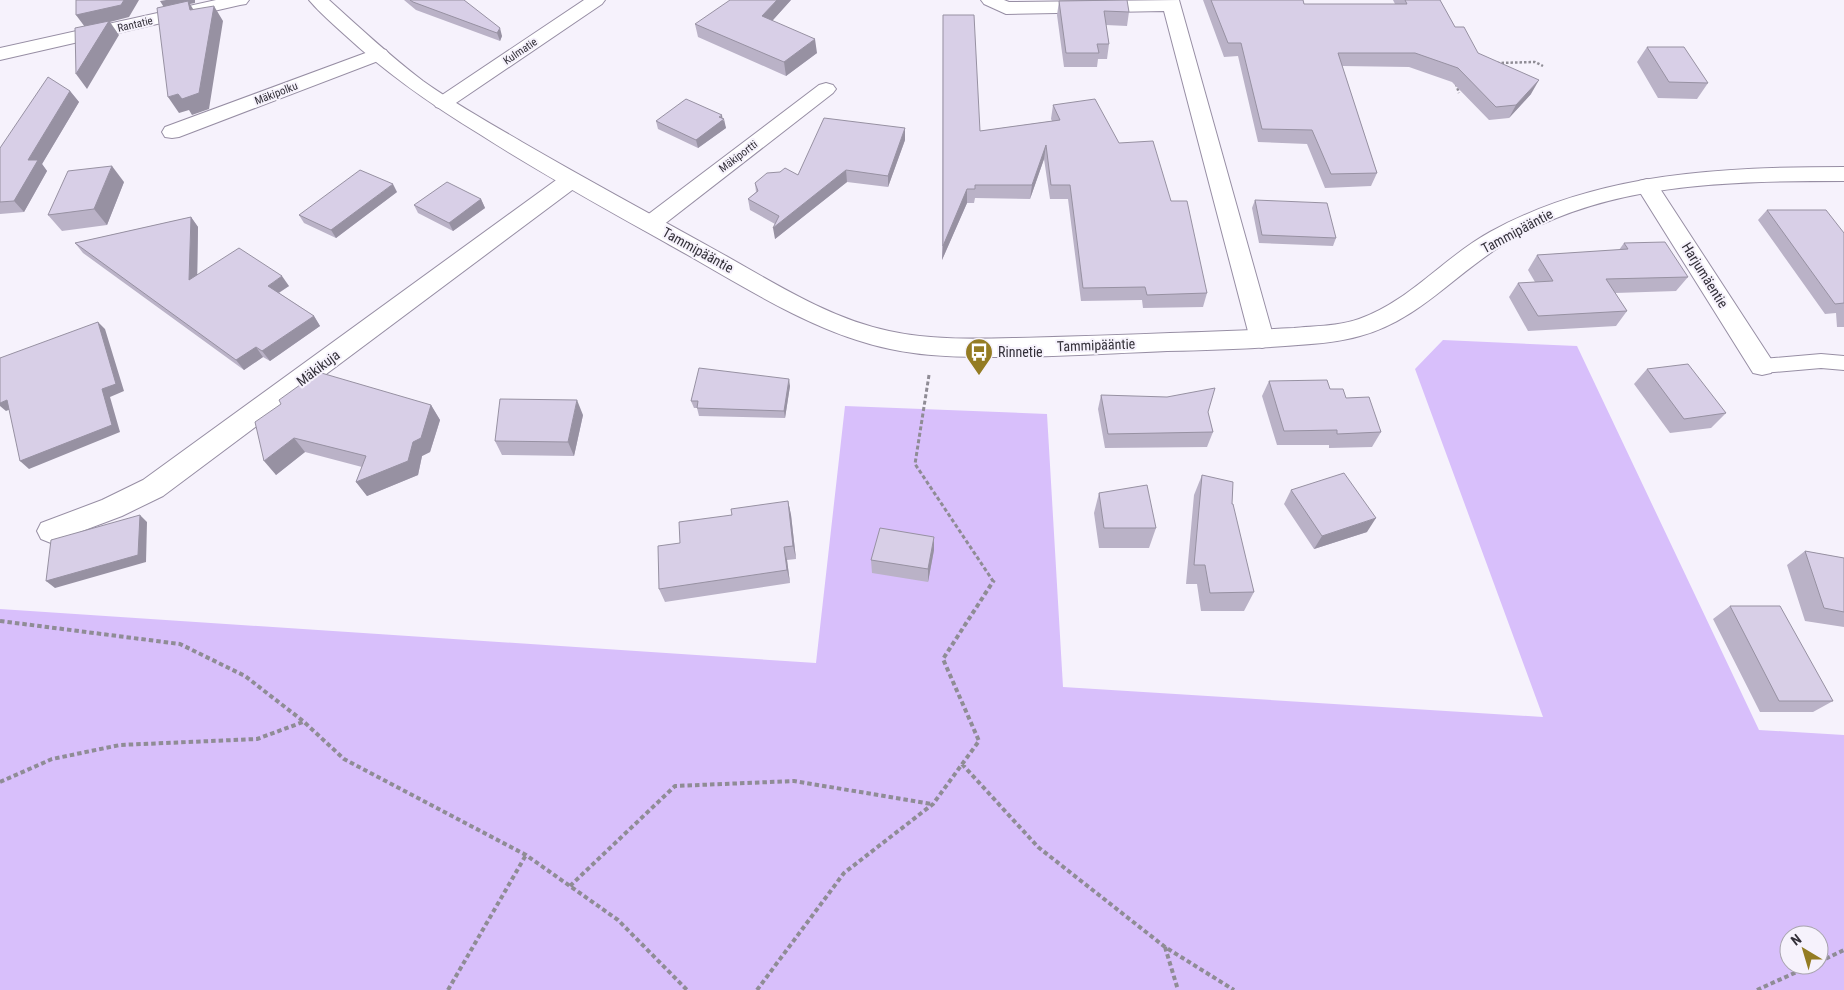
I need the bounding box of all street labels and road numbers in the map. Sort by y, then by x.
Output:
street label: Rantatie [116,14,154,35]
street label: Kulmatie [501,35,540,67]
street label: Mäkipolku [253,79,299,108]
street label: Mäkiportti [717,138,760,175]
street label: Tammipääntie [1479,205,1556,256]
street label: Tammipääntie [660,224,737,276]
street label: Harjumäentie [1679,239,1732,311]
street label: Tammipääntie [1056,336,1136,354]
street label: Mäkikuja [293,347,343,389]

